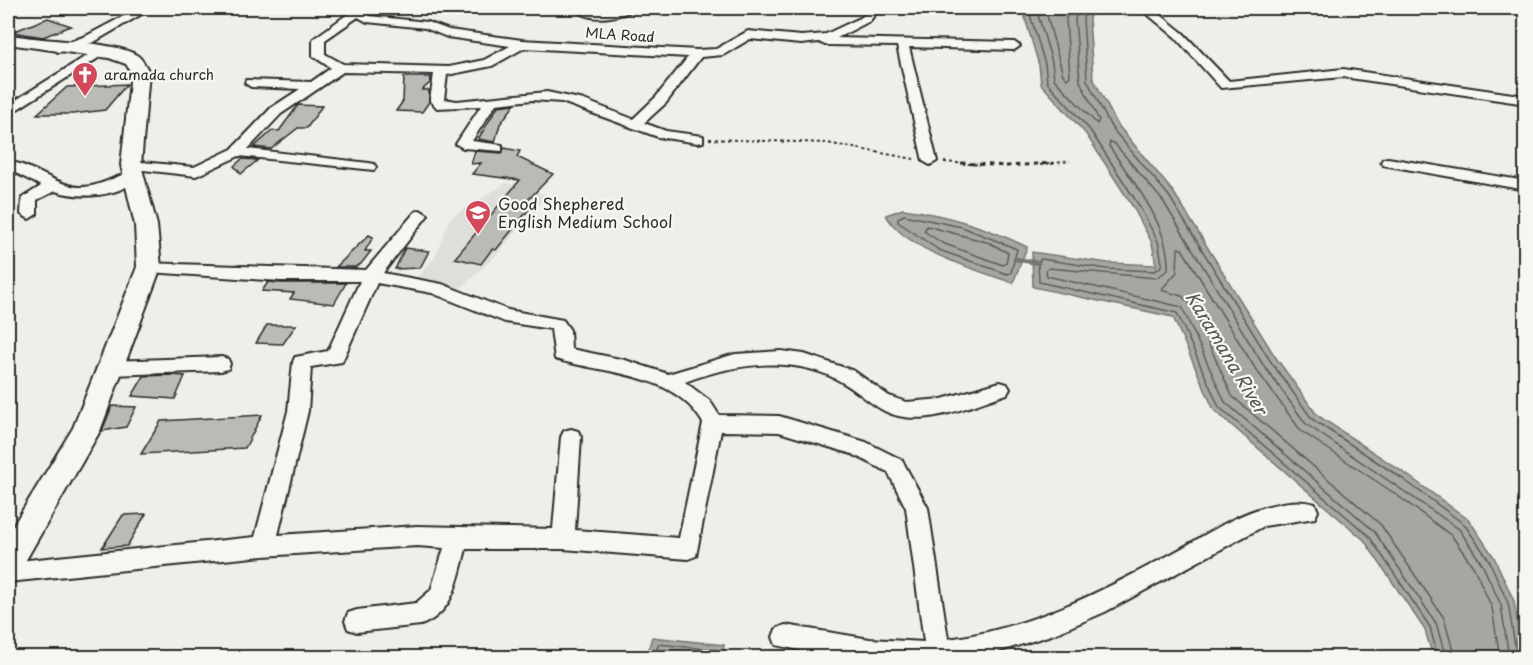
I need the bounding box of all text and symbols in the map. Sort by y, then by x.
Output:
street label: MLA Road [585,22,655,47]
church icon: aramada church [70,60,100,98]
place label: aramada church [104,64,214,85]
place label: Good Shephered English Medium School [498,191,673,233]
school or university icon: Good Shephered English Medium School [463,198,493,236]
water label: Karamana River [1180,285,1276,422]

